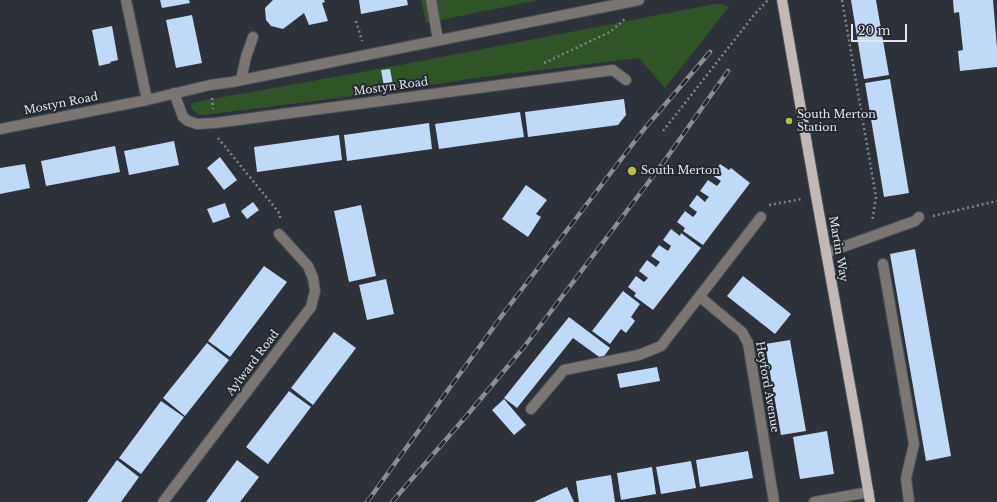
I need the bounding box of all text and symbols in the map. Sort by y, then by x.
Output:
scale bar [853,16,909,42]
text: 20 m [858,23,890,38]
street label: Mostyn Road [353,75,429,99]
street label: Mostyn Road [23,90,99,118]
place label: South Merton Station [797,108,876,134]
marker: South Merton Station [784,116,794,126]
place label: South Merton [641,164,720,178]
marker: South Merton [626,165,638,177]
street label: Martin Way [826,215,850,283]
street label: Aylward Road [224,328,282,398]
street label: Heyford Avenue [752,340,782,434]

